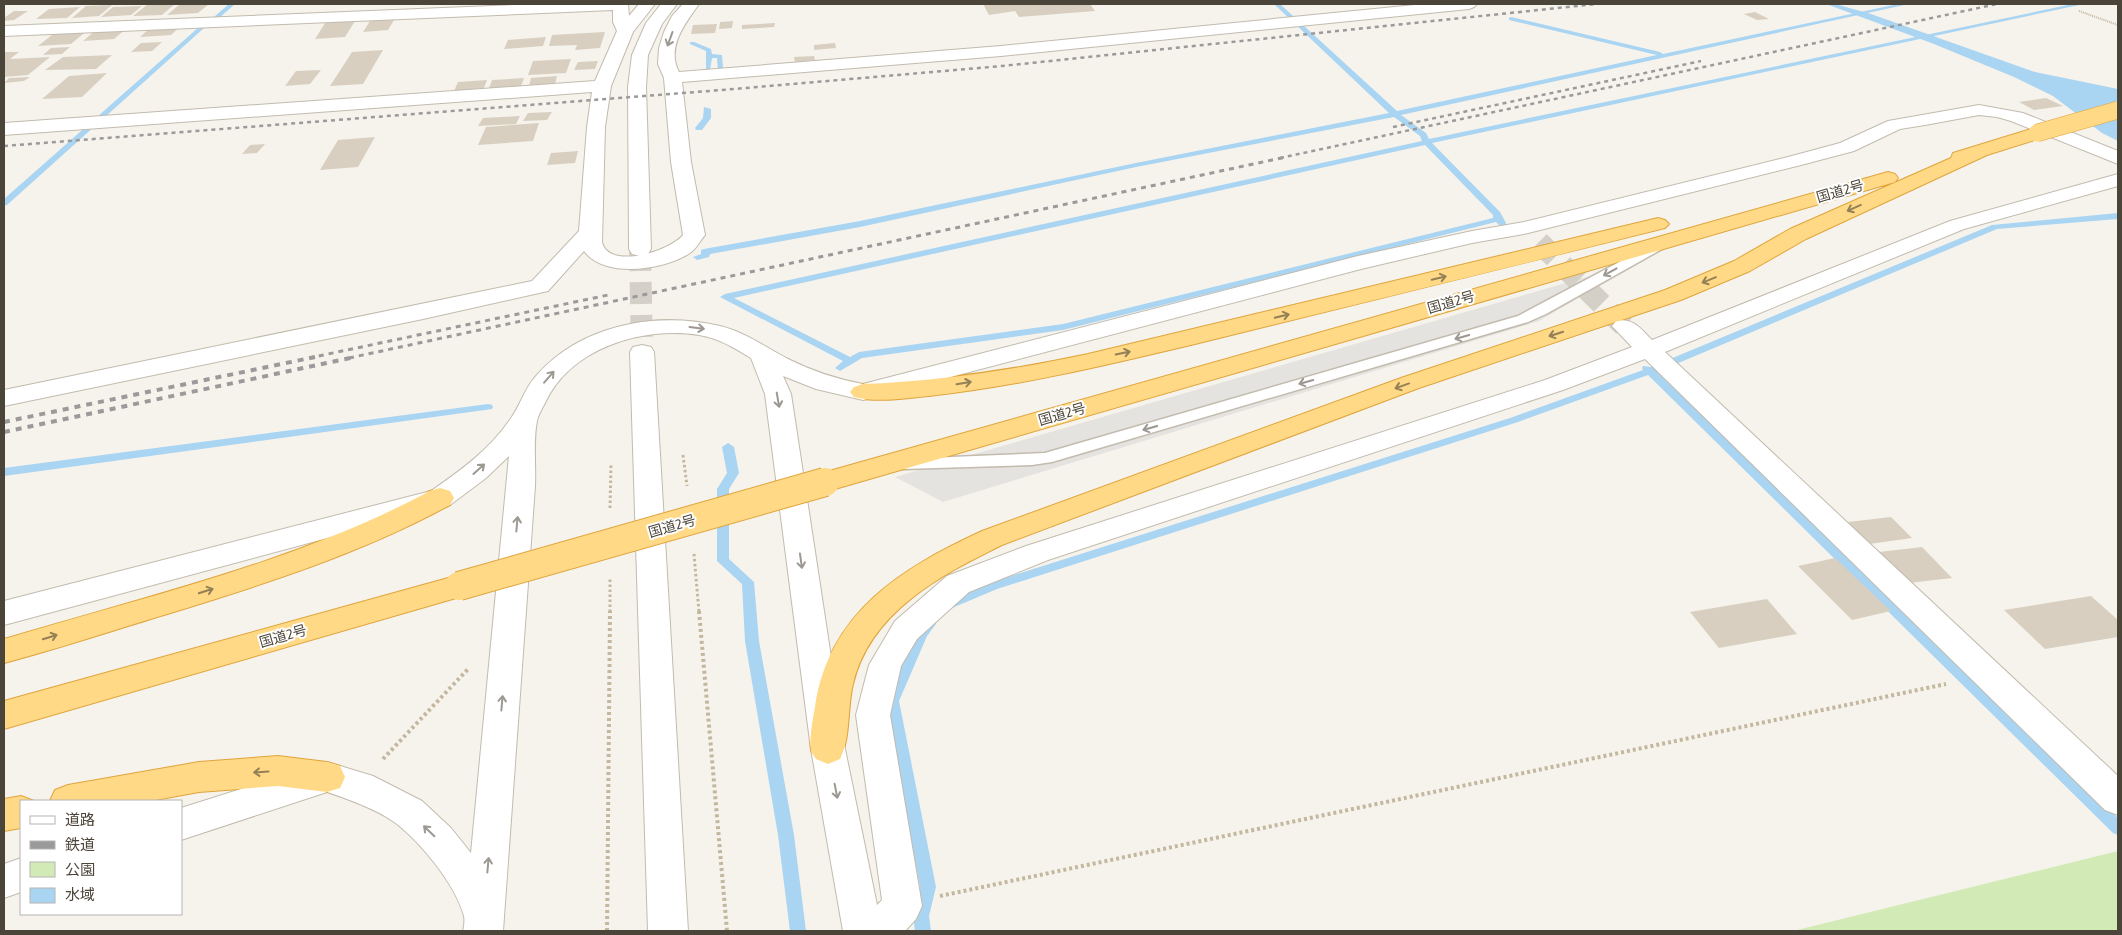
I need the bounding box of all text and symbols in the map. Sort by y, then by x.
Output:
one-way arrow [665,31,674,46]
street label: 国道2号 [1814,177,1866,205]
one-way arrow [1847,204,1862,213]
one-way arrow [1604,268,1618,278]
one-way arrow [1431,272,1447,282]
one-way arrow [1702,276,1717,285]
street label: 国道2号 [1425,288,1477,316]
one-way arrow [1273,311,1289,320]
one-way arrow [688,323,704,333]
one-way arrow [1548,330,1564,340]
one-way arrow [1454,332,1470,342]
one-way arrow [1115,348,1131,357]
one-way arrow [543,371,554,384]
one-way arrow [955,378,971,388]
one-way arrow [1298,378,1314,388]
one-way arrow [1395,382,1410,391]
one-way arrow [774,392,784,408]
street label: 国道2号 [1036,400,1088,428]
one-way arrow [1143,423,1159,433]
one-way arrow [473,463,486,475]
street label: 国道2号 [646,512,698,540]
one-way arrow [513,516,522,532]
one-way arrow [796,553,806,569]
one-way arrow [198,585,214,595]
street label: 国道2号 [257,622,309,650]
one-way arrow [42,631,58,641]
one-way arrow [497,696,507,712]
one-way arrow [254,768,270,777]
one-way arrow [832,783,841,799]
legend [20,800,182,915]
text: 道路 [65,811,95,828]
one-way arrow [423,825,436,837]
text: 鉄道 [65,836,95,853]
one-way arrow [483,858,493,874]
text: 公園 [65,861,95,878]
text: 水域 [65,886,95,903]

